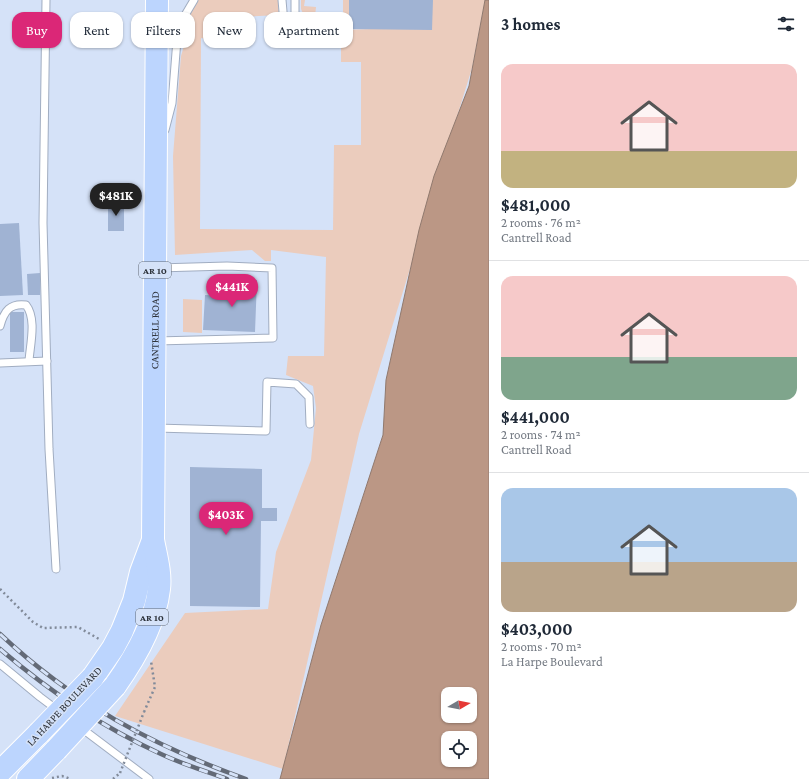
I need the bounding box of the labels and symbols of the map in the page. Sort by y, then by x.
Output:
pin: $481K [88,183,144,217]
road number: AR 10 [139,262,171,278]
pin: $441K [204,274,260,308]
street label: CANTRELL ROAD [148,291,161,369]
pin: $403K [198,502,254,536]
road number: AR 10 [136,609,168,625]
street label: LA HARPE BOULEVARD [24,664,104,748]
north arrow [441,687,477,723]

